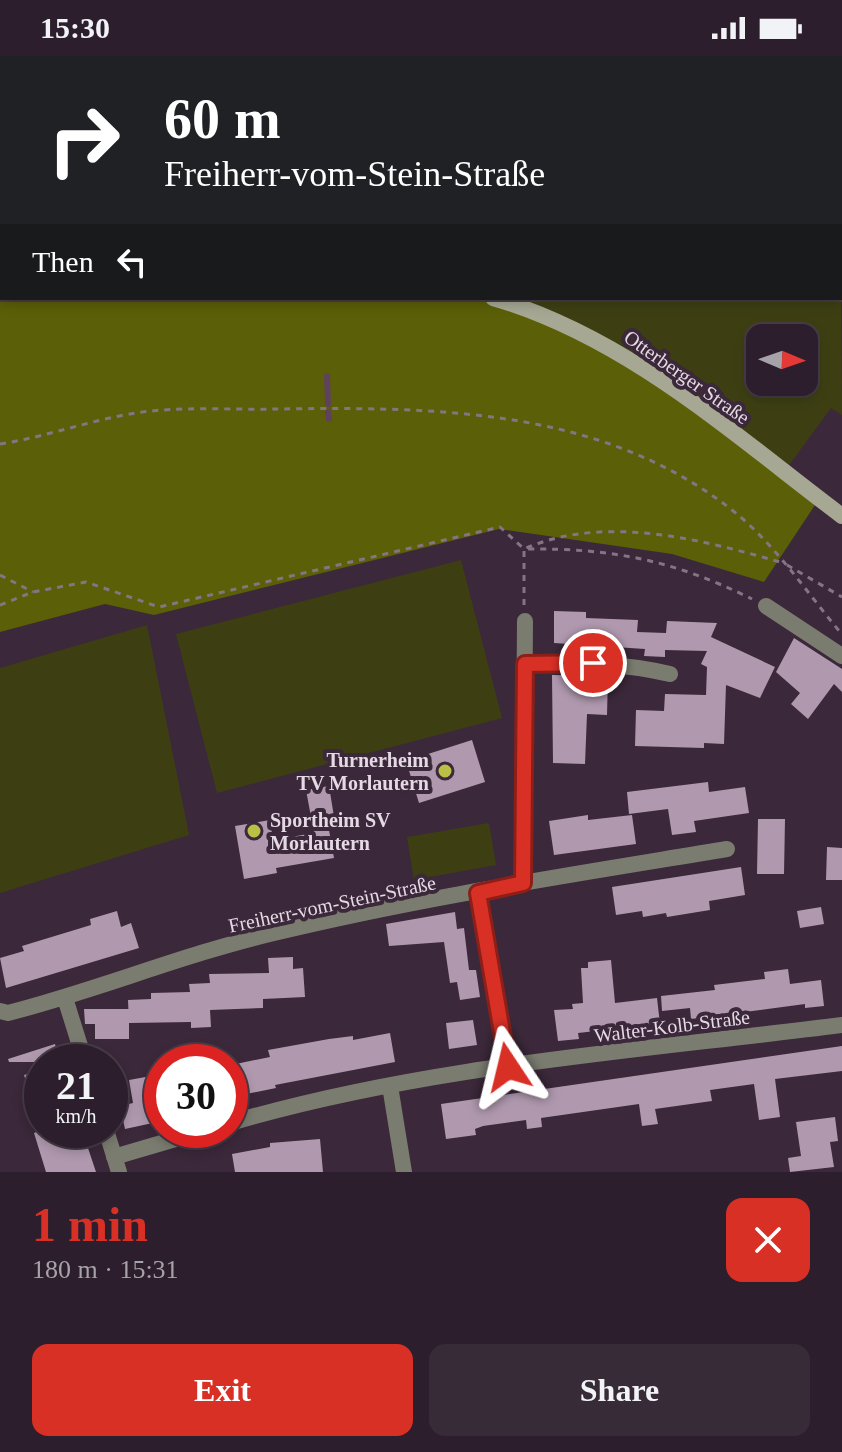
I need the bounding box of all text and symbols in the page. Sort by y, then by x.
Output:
text: 15:30 [40,11,110,44]
icon: right [32,88,136,192]
text: 60 m [164,88,281,150]
text: Freiherr-vom-Stein-Straße [164,154,545,194]
icon: left [110,240,154,284]
text: Then [32,245,94,278]
north arrow [746,324,818,396]
map controls [746,324,818,396]
street label: Otterberger Straße [620,326,754,429]
pin [559,629,627,697]
icon: arrive [571,641,615,685]
place label: Turnerheim TV Morlautern [297,749,429,794]
marker: Turnerheim TV Morlautern [436,762,454,780]
place label: Sportheim SV Morlautern [270,809,391,854]
marker: Sportheim SV Morlautern [245,822,263,840]
street label: Freiherr-vom-Stein-Straße [226,871,438,937]
street label: Walter-Kolb-Straße [593,1006,751,1046]
position arrow [466,1025,550,1109]
speed limit sign: 30 [144,1044,248,1148]
text: 21 [56,1063,96,1108]
text: km/h [55,1105,97,1127]
text: 1 min [32,1198,148,1251]
button: close [726,1198,810,1282]
text: 180 m · 15:31 [32,1255,179,1284]
button: Exit [32,1344,413,1436]
button: Share [429,1344,810,1436]

